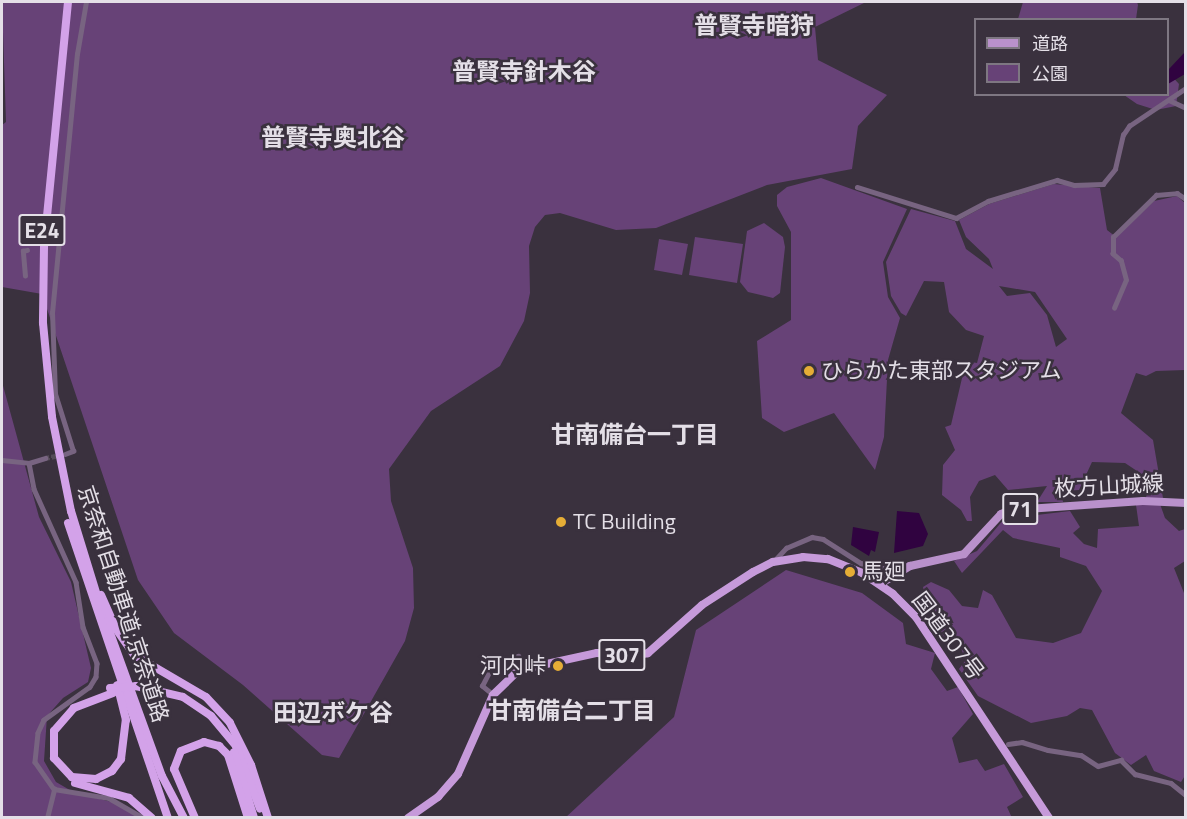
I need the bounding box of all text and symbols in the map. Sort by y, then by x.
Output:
district label: 普賢寺暗狩 [694,12,814,40]
legend [974,18,1169,96]
text: 道路 [1032,30,1068,57]
district label: 普賢寺針木谷 [452,58,596,86]
text: 公園 [1032,60,1068,87]
district label: 普賢寺奥北谷 [261,124,405,152]
road number: E24 [18,212,66,248]
place label: ひらかた東部スタジアム [821,358,1063,384]
marker: ひらかた東部スタジアム [802,364,816,378]
district label: 甘南備台一丁目 [551,421,719,449]
street label: 枚方山城線 [1053,470,1165,502]
street label: 京奈和自動車道;京奈道路 [72,482,174,726]
road number: 71 [1002,491,1038,527]
place label: TC Building [573,509,676,535]
marker: TC Building [554,515,568,529]
place label: 馬廻 [862,559,906,585]
marker: 馬廻 [843,565,857,579]
street label: 国道307号 [906,587,990,685]
road number: 307 [598,637,646,673]
place label: 河内峠 [480,653,546,679]
marker: 河内峠 [551,659,565,673]
district label: 甘南備台二丁目 [488,697,656,725]
district label: 田辺ボケ谷 [273,699,393,727]

